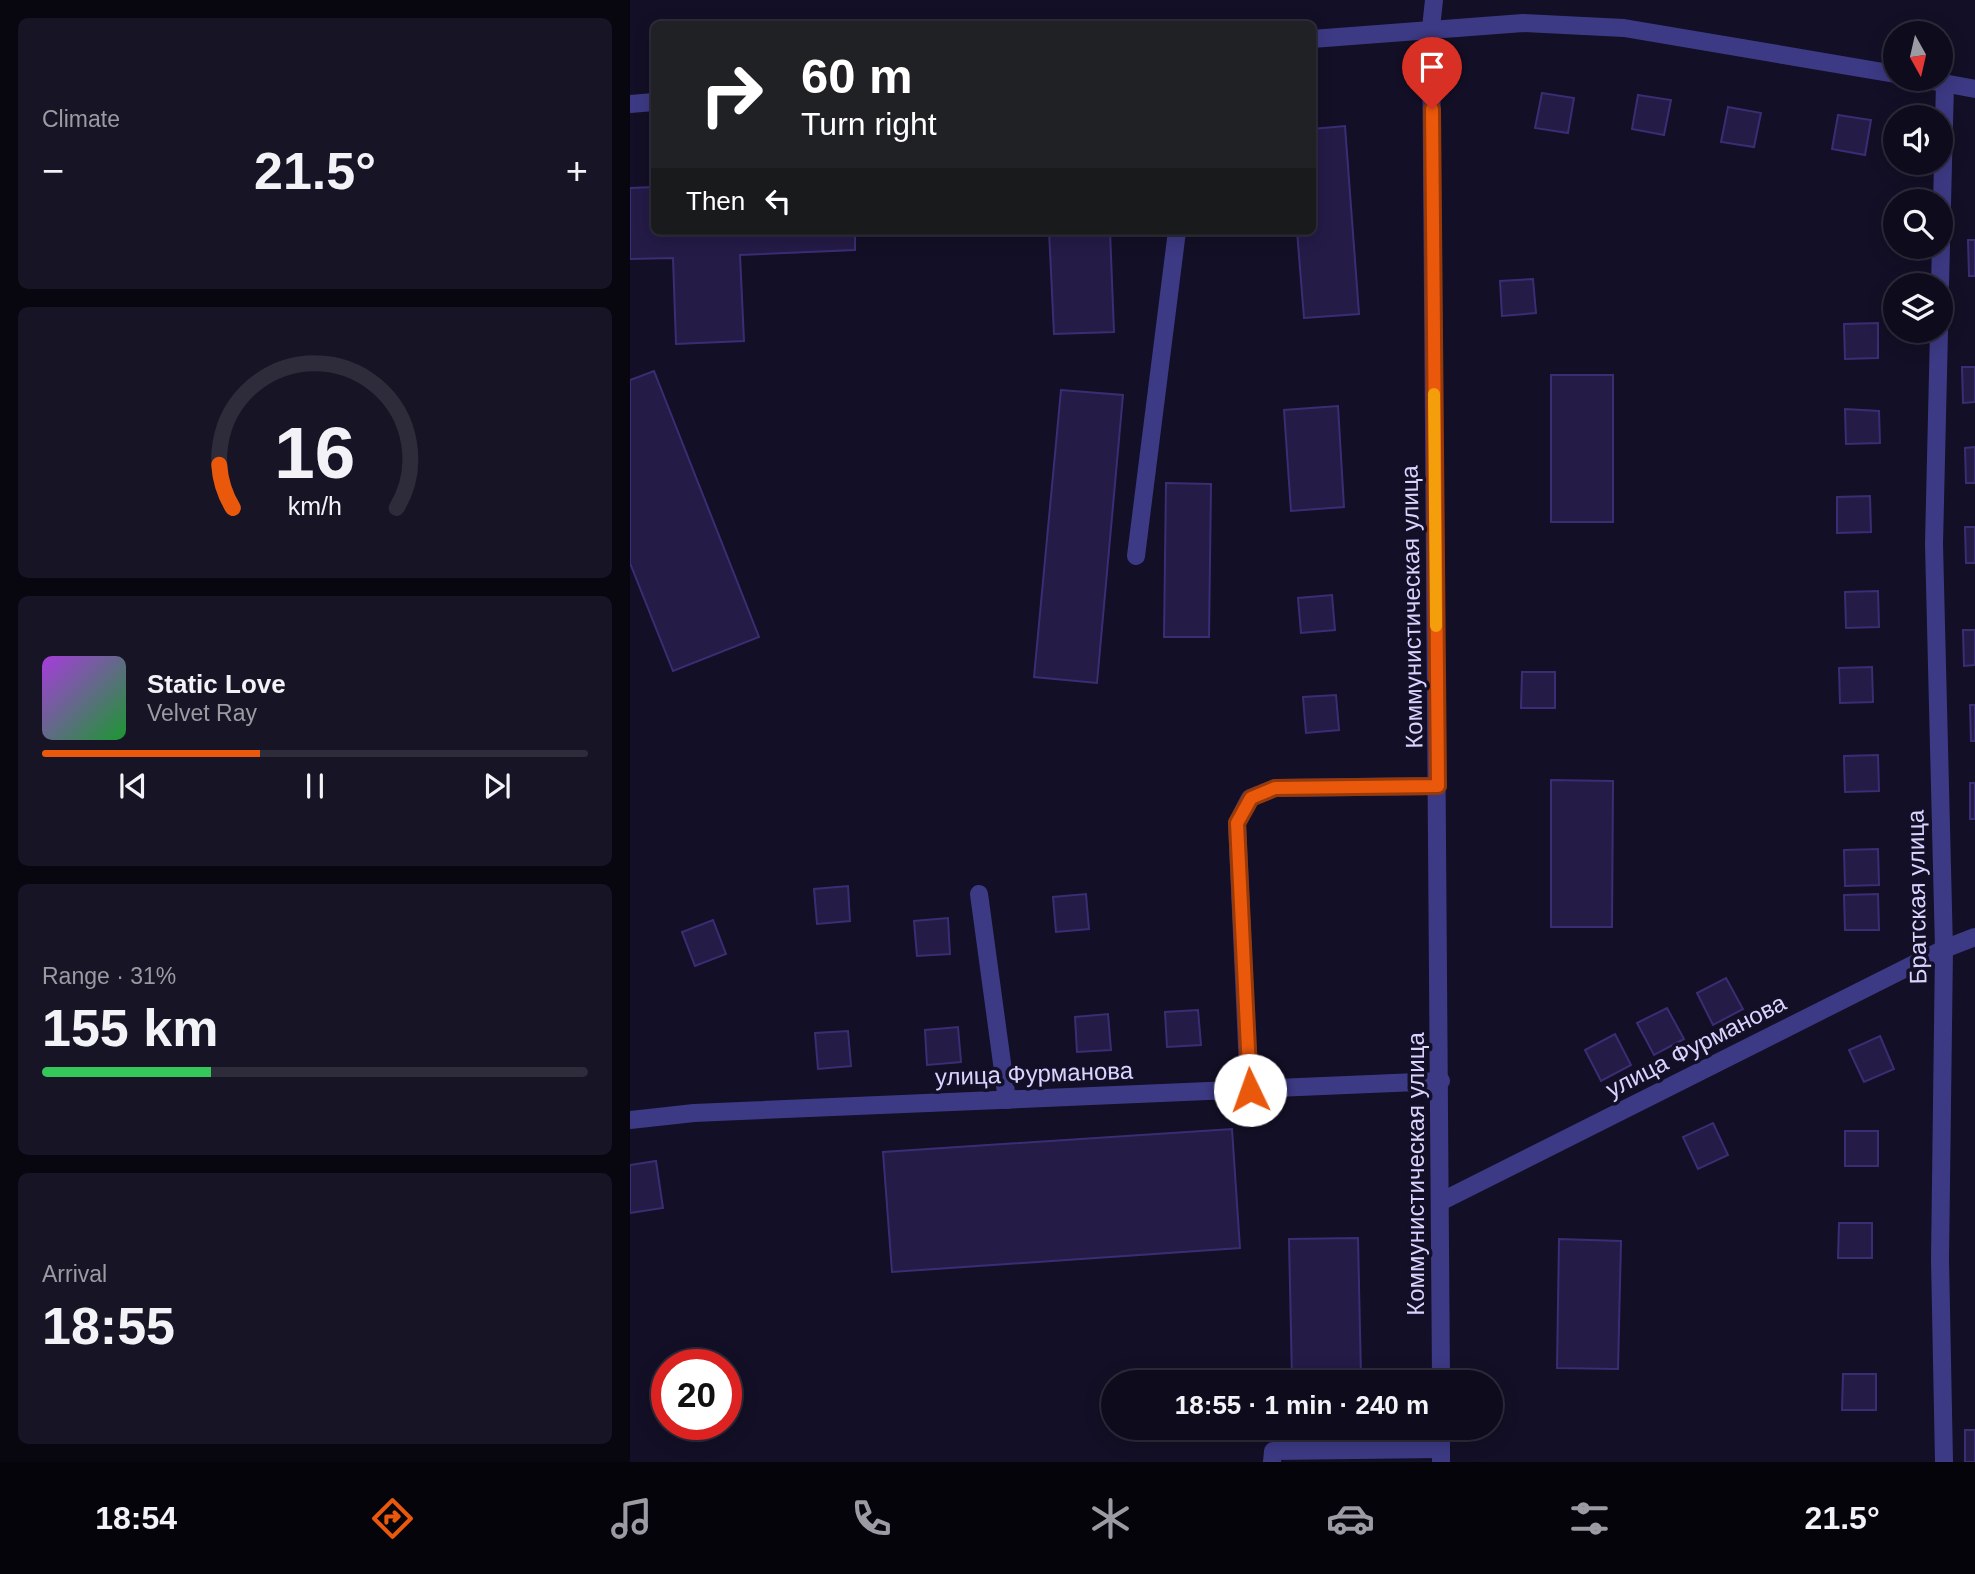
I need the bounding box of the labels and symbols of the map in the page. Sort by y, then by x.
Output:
north arrow [1883,21,1953,91]
pin [1402,37,1462,109]
street label: Коммунистическая улица [1396,464,1427,749]
street label: Братская улица [1901,809,1932,985]
street label: улица Фурманова [1601,988,1791,1103]
street label: Коммунистическая улица [1402,1032,1429,1316]
position arrow [1213,1053,1287,1127]
street label: улица Фурманова [934,1057,1134,1090]
speed limit sign: 20 [651,1349,742,1440]

